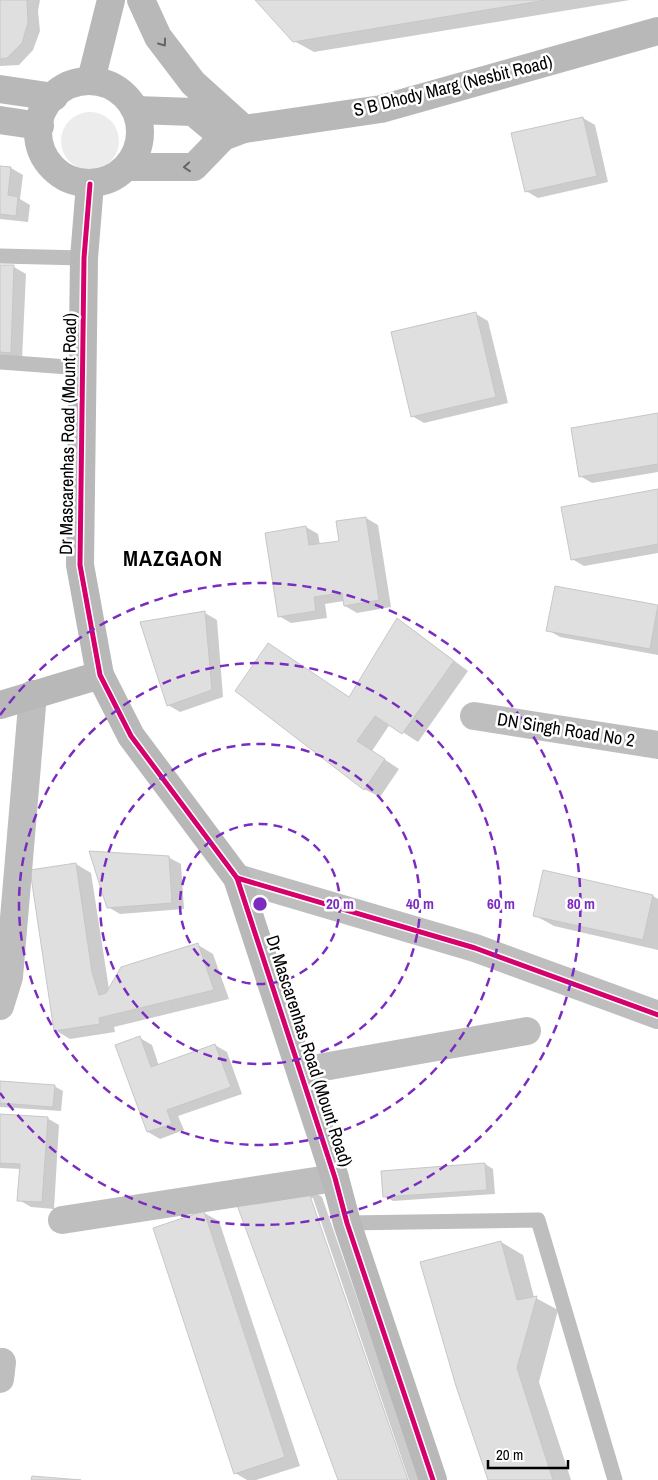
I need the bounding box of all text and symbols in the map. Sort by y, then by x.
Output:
one-way arrow [157,37,166,47]
street label: S B Dhody Marg (Nesbit Road) [351,49,555,122]
one-way arrow [183,161,191,172]
street label: Dr Mascarenhas Road (Mount Road) [53,313,82,555]
district label: MAZGAON [123,543,223,573]
street label: DN Singh Road No 2 [496,706,637,753]
text: 20 m [326,893,354,914]
text: 40 m [406,893,434,914]
text: 60 m [487,893,515,914]
text: 80 m [567,893,595,914]
centre of rings [251,895,269,913]
street label: Dr Mascarenhas Road (Mount Road) [260,932,359,1170]
scale bar [488,1438,568,1470]
text: 20 m [496,1444,523,1465]

